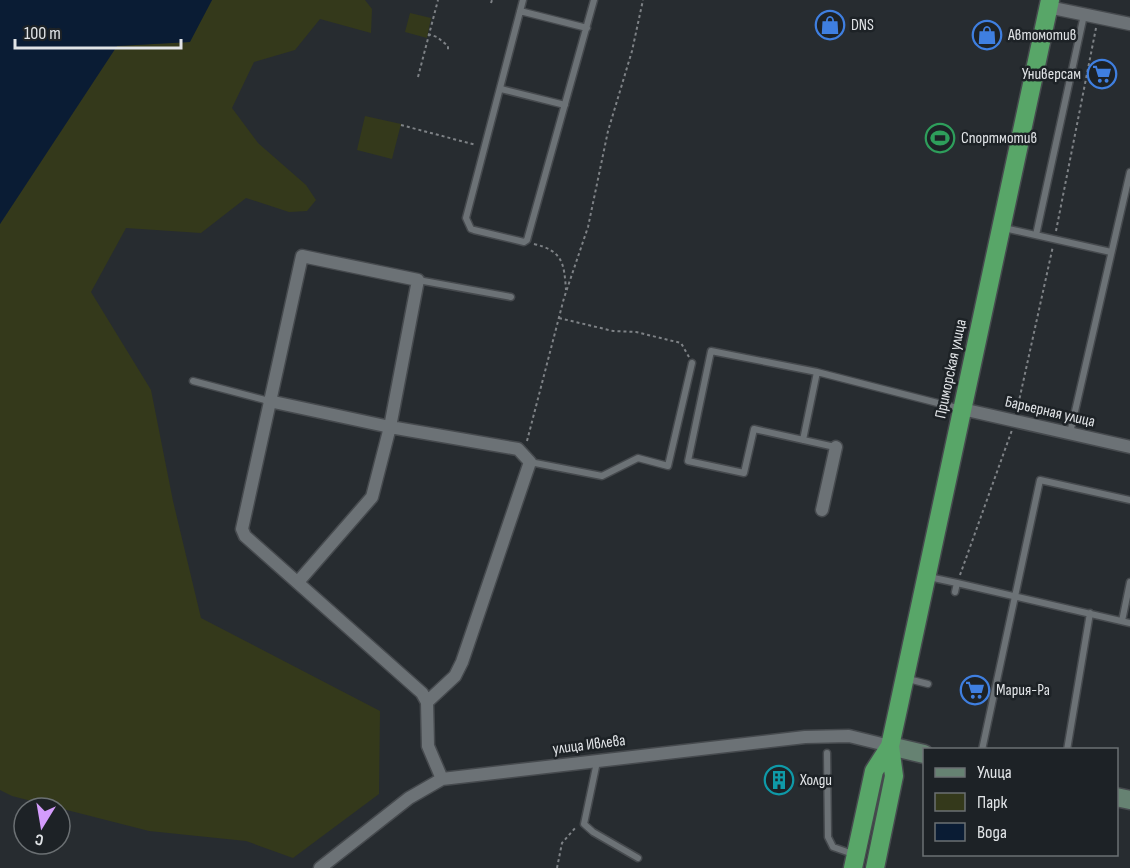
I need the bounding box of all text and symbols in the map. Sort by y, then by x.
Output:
shop icon: DNS [814,9,846,41]
scale bar [15,12,182,50]
place label: DNS [851,16,874,35]
shop icon: Автомотив [971,19,1003,51]
text: 100 m [24,23,61,44]
place label: Автомотив [1007,26,1076,45]
supermarket icon: Универсам [1086,58,1118,90]
place label: Универсам [1022,65,1081,84]
sports icon: Спортмотив [924,122,956,154]
place label: Спортмотив [961,129,1037,148]
street label: Приморская улица [931,318,971,420]
street label: Барьерная улица [1003,392,1097,432]
supermarket icon: Мария-Ра [959,674,991,706]
place label: Мария-Ра [996,681,1050,700]
street label: улица Ивлева [551,731,627,759]
legend [923,748,1118,856]
text: Улица [977,762,1012,783]
building icon: Холди [763,764,795,796]
place label: Холди [799,771,832,790]
text: Парк [977,792,1008,813]
north arrow [12,796,72,856]
text: Вода [977,822,1007,843]
text: С [34,829,45,849]

